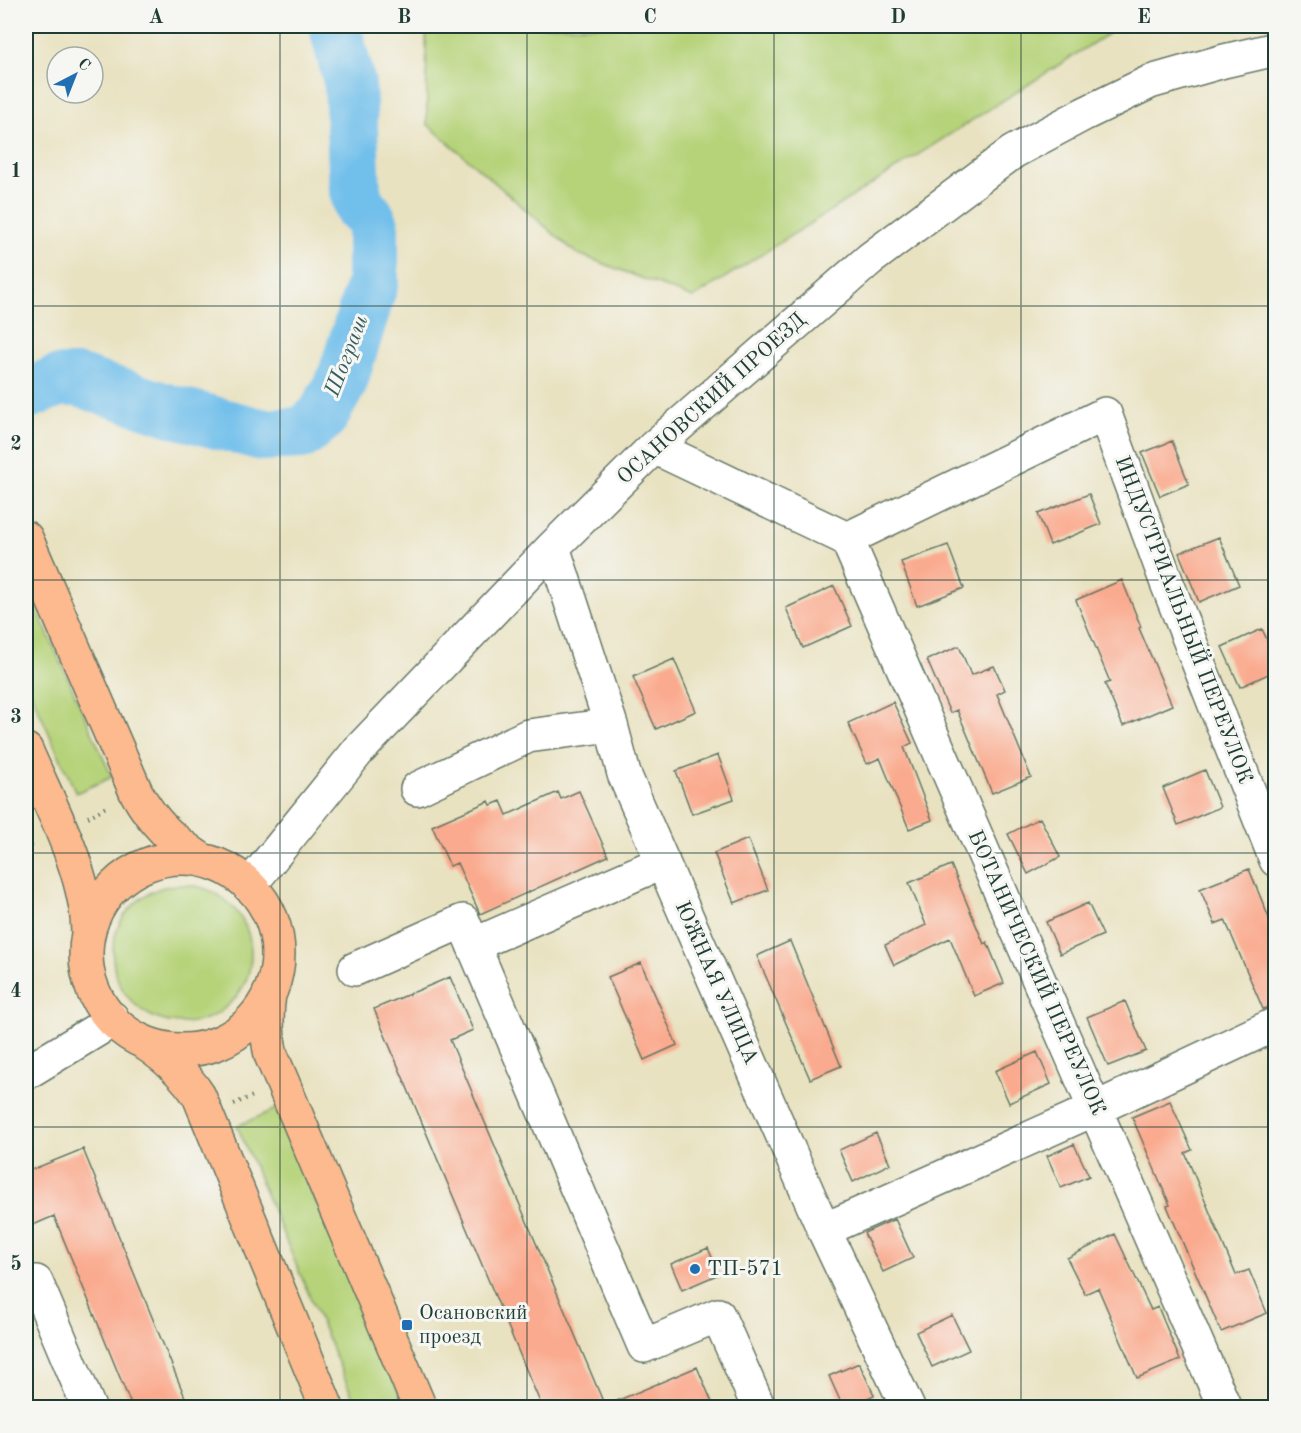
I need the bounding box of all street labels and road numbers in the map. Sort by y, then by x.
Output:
street label: ОСАНОВСКИЙ ПРОЕЗД [611,305,810,489]
street label: ИНДУСТРИАЛЬНЫЙ ПЕРЕУЛОК [1111,451,1260,787]
street label: БОТАНИЧЕСКИЙ ПЕРЕУЛОК [963,825,1113,1119]
street label: ЮЖНАЯ УЛИЦА [671,898,761,1068]

